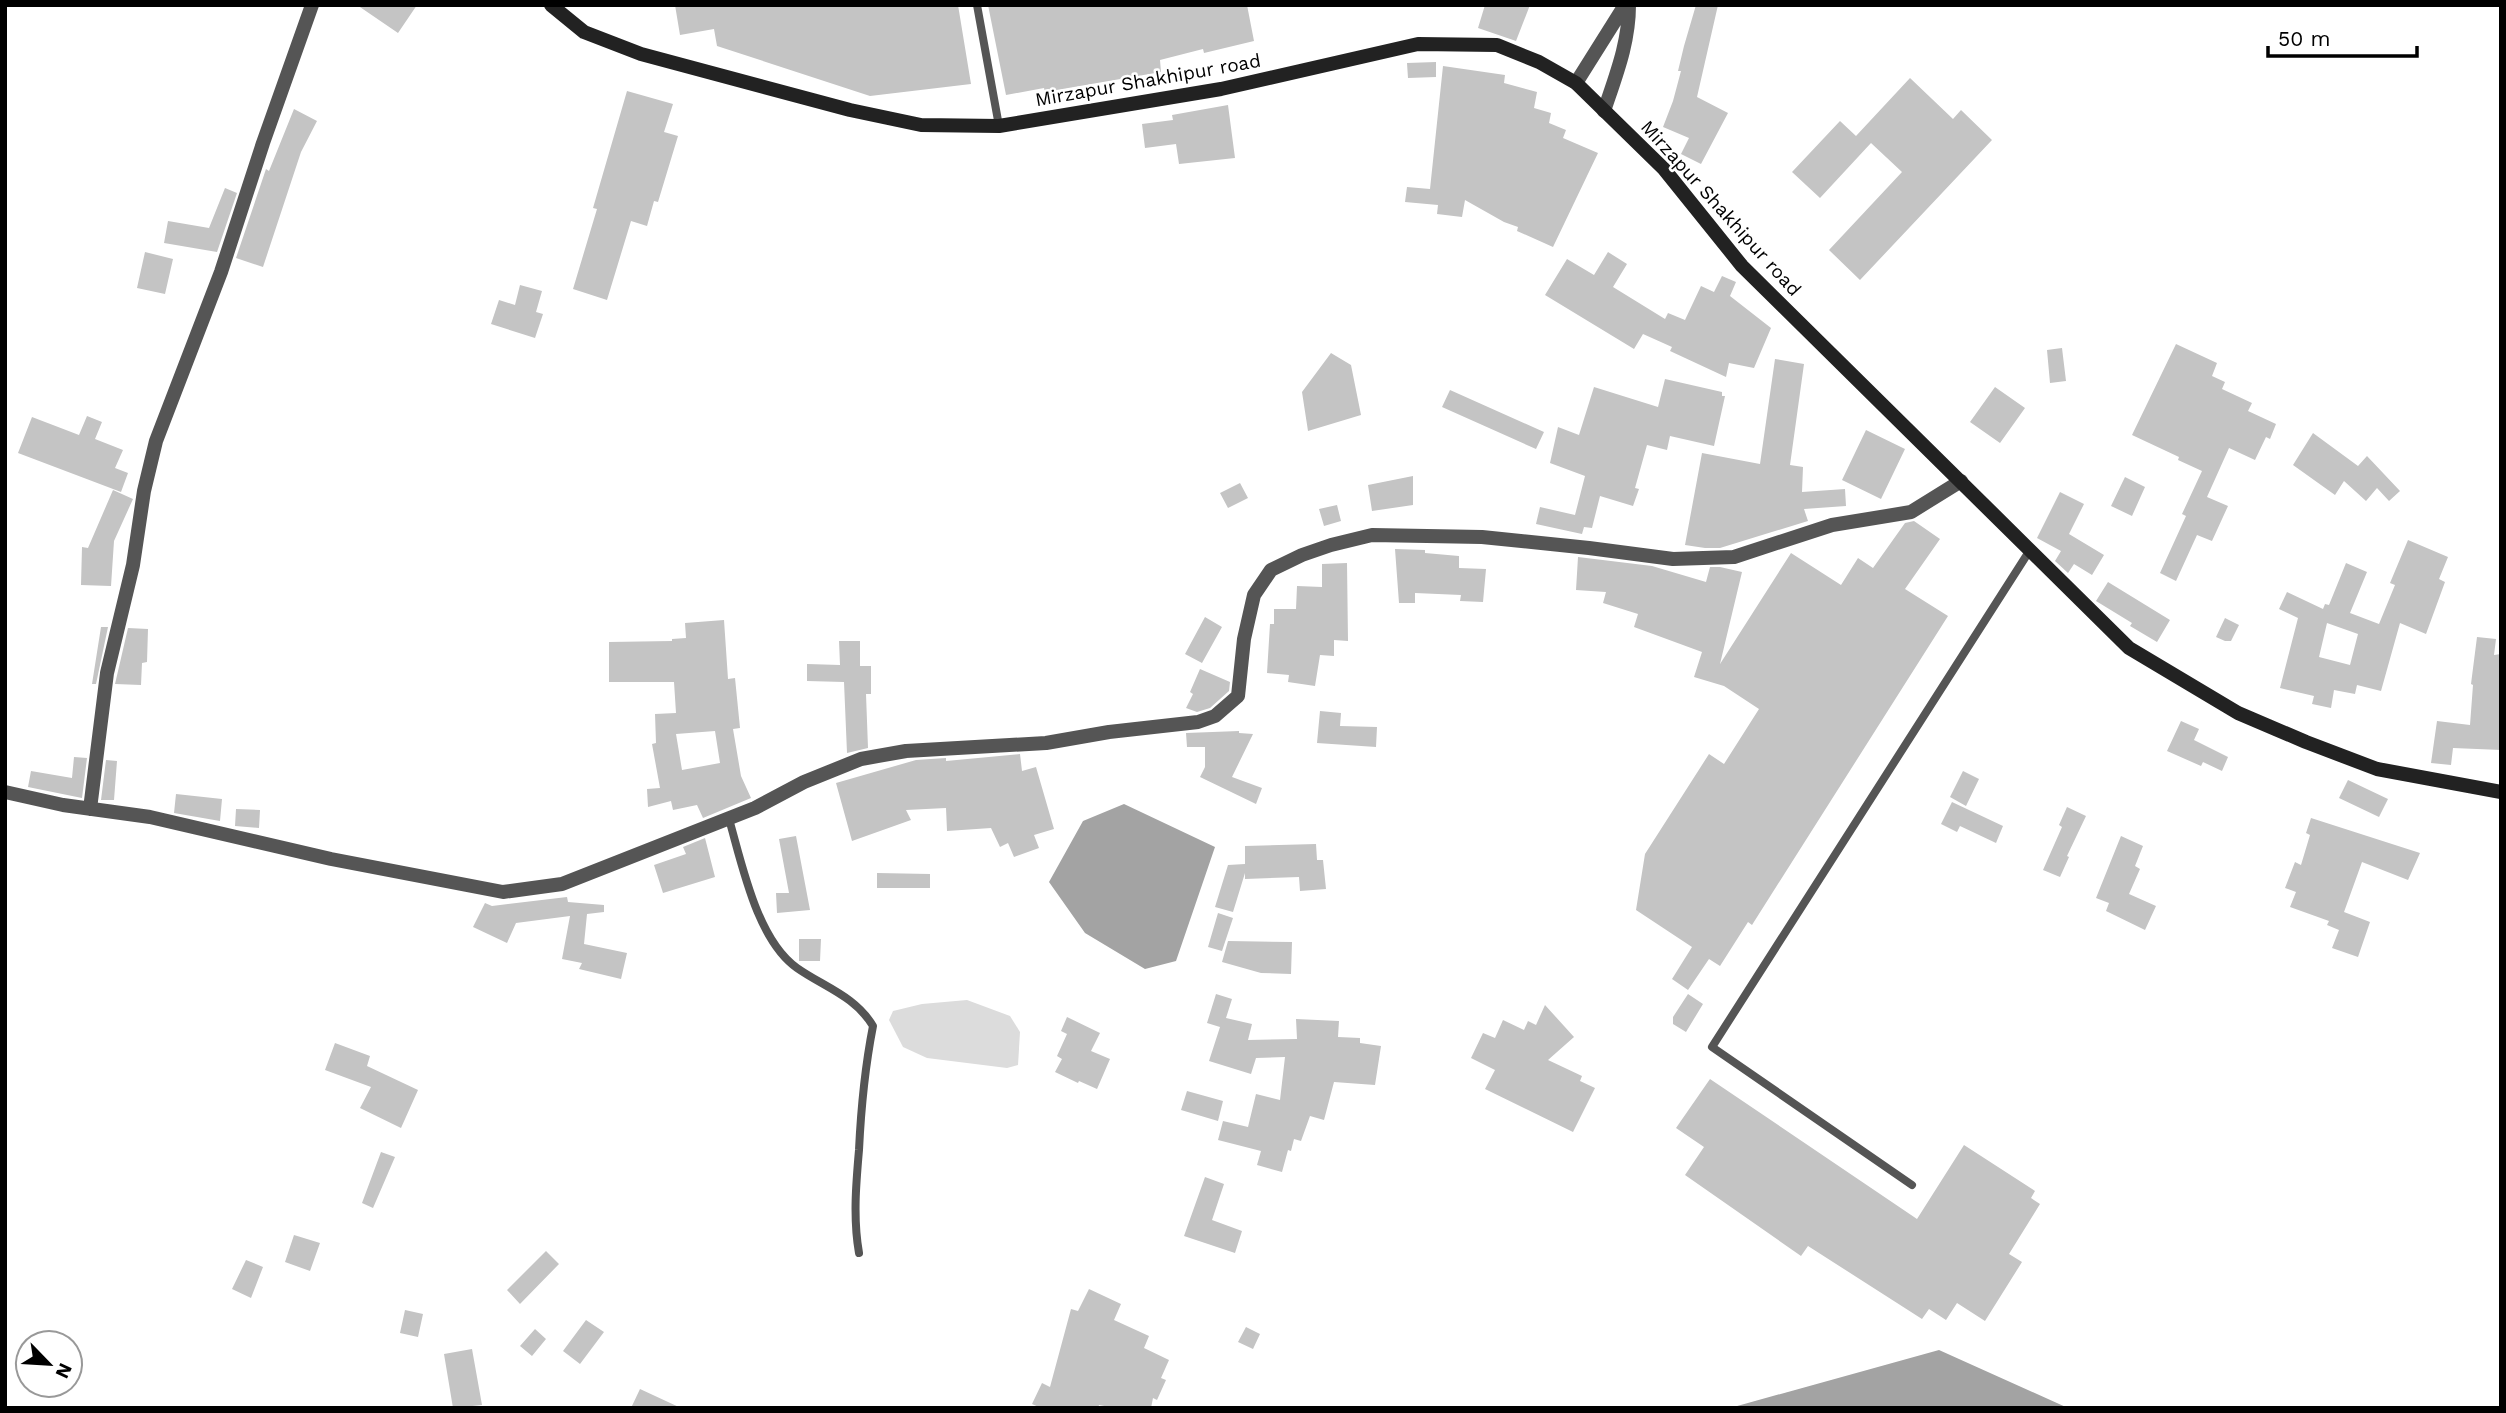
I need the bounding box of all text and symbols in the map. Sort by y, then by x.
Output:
scale bar [2268,14,2417,58]
text: 50 m [2278,26,2330,51]
street label: Mirzapur Shakhipur road [1033,49,1263,111]
street label: Mirzapur Shakhipur road [1636,115,1806,301]
north arrow [14,1329,84,1399]
text: N [51,1360,77,1382]

